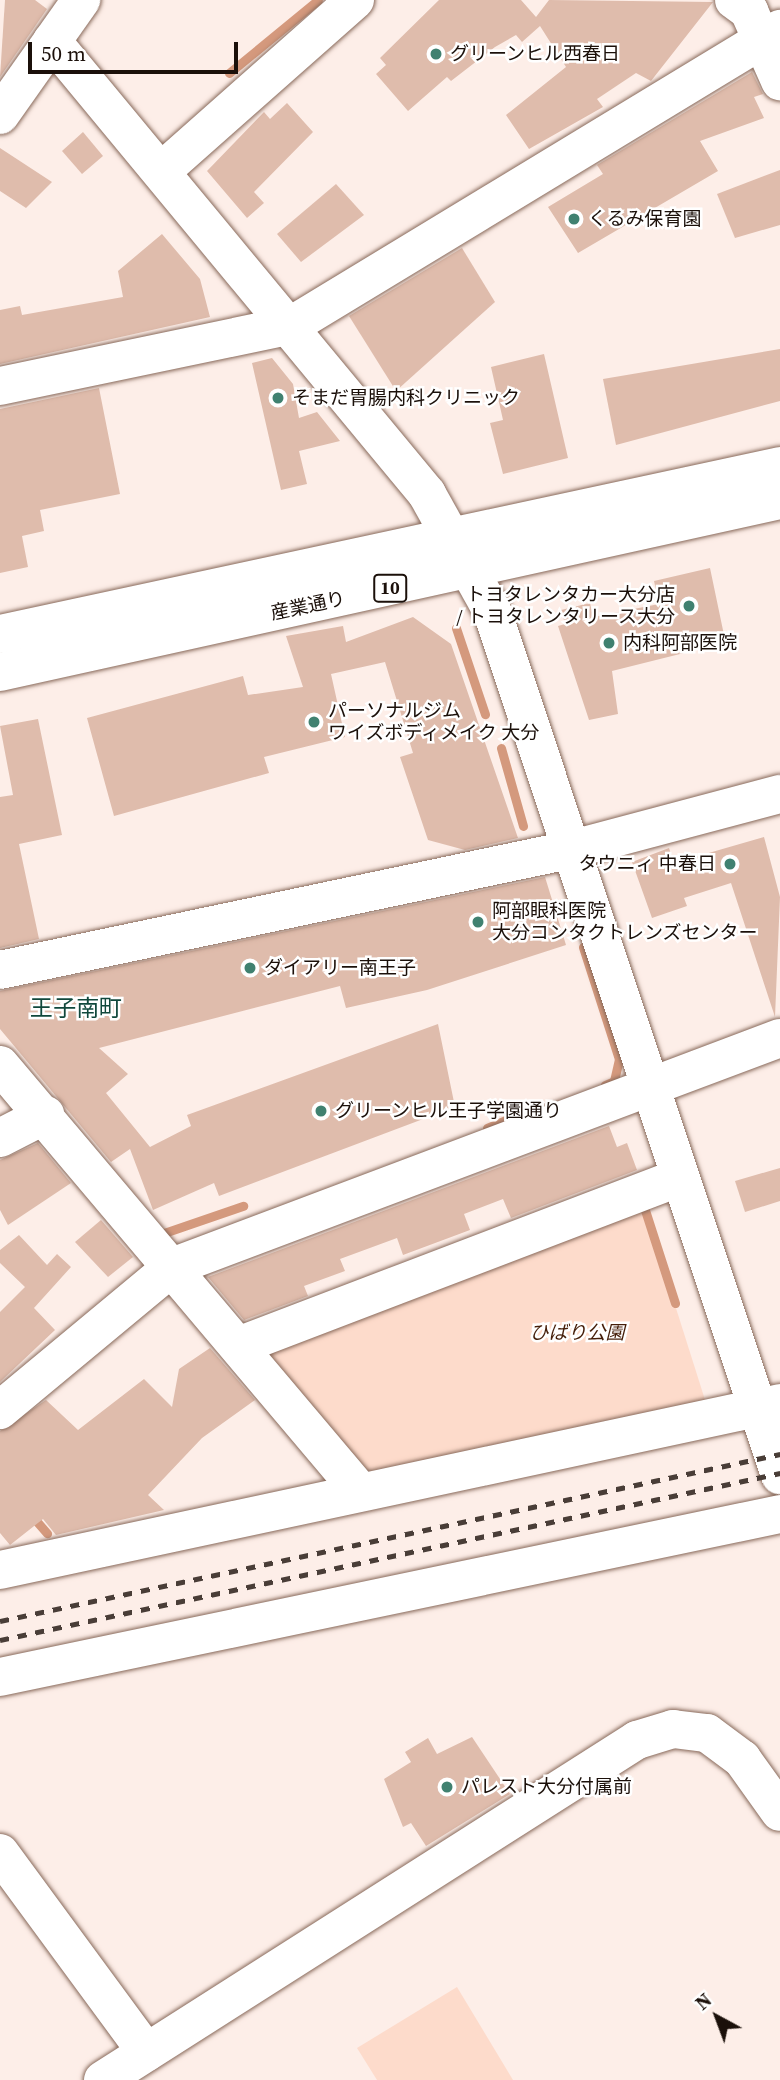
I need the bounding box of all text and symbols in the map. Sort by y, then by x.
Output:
scale bar [32,28,242,72]
text: 50 m [41,39,86,68]
place label: グリーンヒル西春日 [450,43,621,65]
marker: グリーンヒル西春日 [428,46,444,62]
place label: くるみ保育園 [588,208,702,230]
marker: くるみ保育園 [566,211,582,227]
place label: そまだ胃腸内科クリニック [292,387,520,409]
marker: そまだ胃腸内科クリニック [270,390,286,406]
road number: 10 [372,574,408,602]
place label: トヨタレンタカー大分店 / トヨタレンタリース大分 [455,584,675,628]
street label: 産業通り [268,587,348,625]
marker: トヨタレンタカー大分店 / トヨタレンタリース大分 [681,598,697,614]
place label: 内科阿部医院 [623,632,737,654]
marker: 内科阿部医院 [601,635,617,651]
place label: パーソナルジム ワイズボディメイク 大分 [328,700,541,744]
marker: パーソナルジム ワイズボディメイク 大分 [306,714,322,730]
place label: タウニィ 中春日 [579,853,716,875]
marker: タウニィ 中春日 [722,856,738,872]
place label: 阿部眼科医院 大分コンタクトレンズセンター [492,900,758,944]
marker: 阿部眼科医院 大分コンタクトレンズセンター [470,914,486,930]
place label: ダイアリー南王子 [264,957,416,979]
marker: ダイアリー南王子 [242,960,258,976]
district label: 王子南町 [30,994,122,1022]
place label: グリーンヒル王子学園通り [335,1100,563,1122]
marker: グリーンヒル王子学園通り [313,1103,329,1119]
park label: ひばり公園 [530,1322,624,1344]
place label: パレスト大分付属前 [461,1776,632,1798]
marker: パレスト大分付属前 [439,1779,455,1795]
north arrow [682,1982,752,2052]
text: N [689,1987,717,2016]

